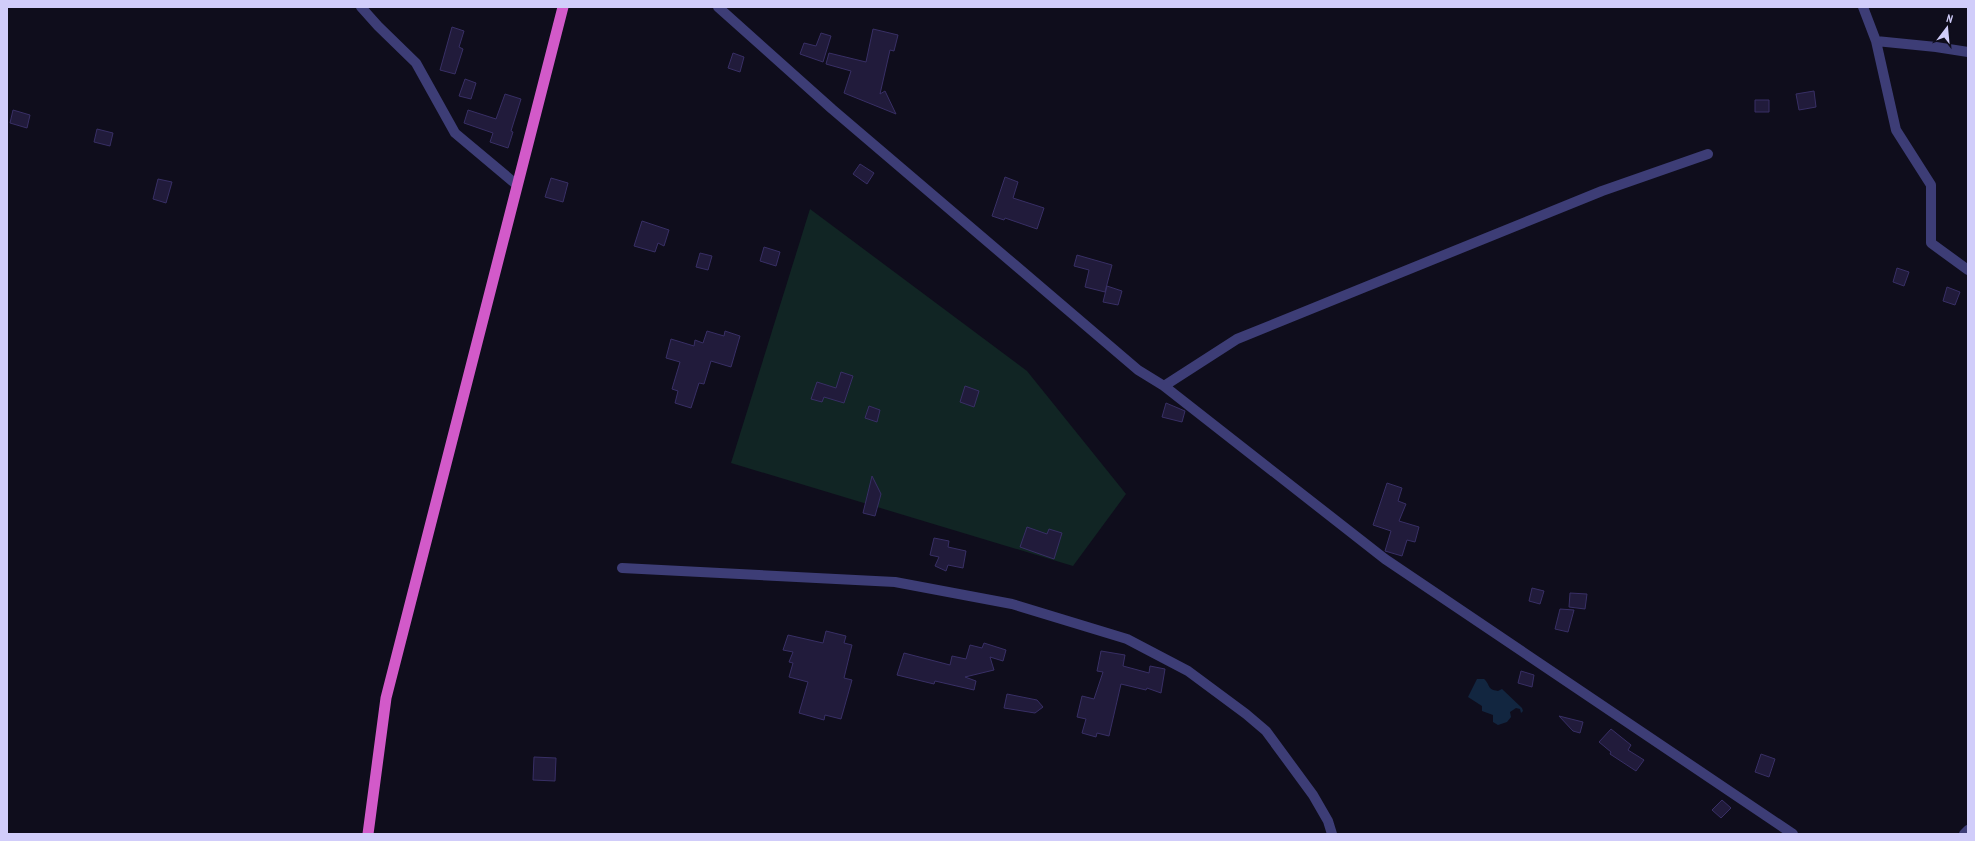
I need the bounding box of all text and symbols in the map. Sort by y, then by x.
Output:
north arrow [1927,8,1967,48]
text: N [1945,11,1955,26]

